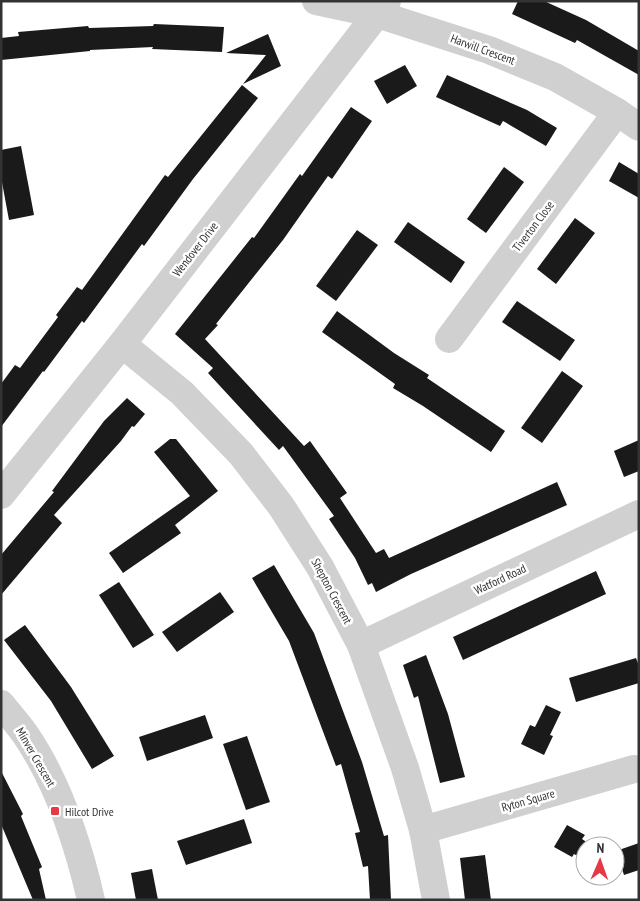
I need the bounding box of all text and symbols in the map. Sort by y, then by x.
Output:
street label: Harwill Crescent [449,30,518,68]
street label: Tiverton Close [509,198,557,254]
street label: Wendover Drive [169,219,221,279]
street label: Shepton Crescent [308,556,356,627]
street label: Watford Road [472,560,528,598]
street label: Minver Crescent [13,725,59,790]
street label: Ryton Square [500,785,556,815]
place label: Hilcot Drive [65,804,114,819]
marker: Hilcot Drive [49,805,61,817]
north arrow [575,836,625,886]
text: N [596,839,605,857]

